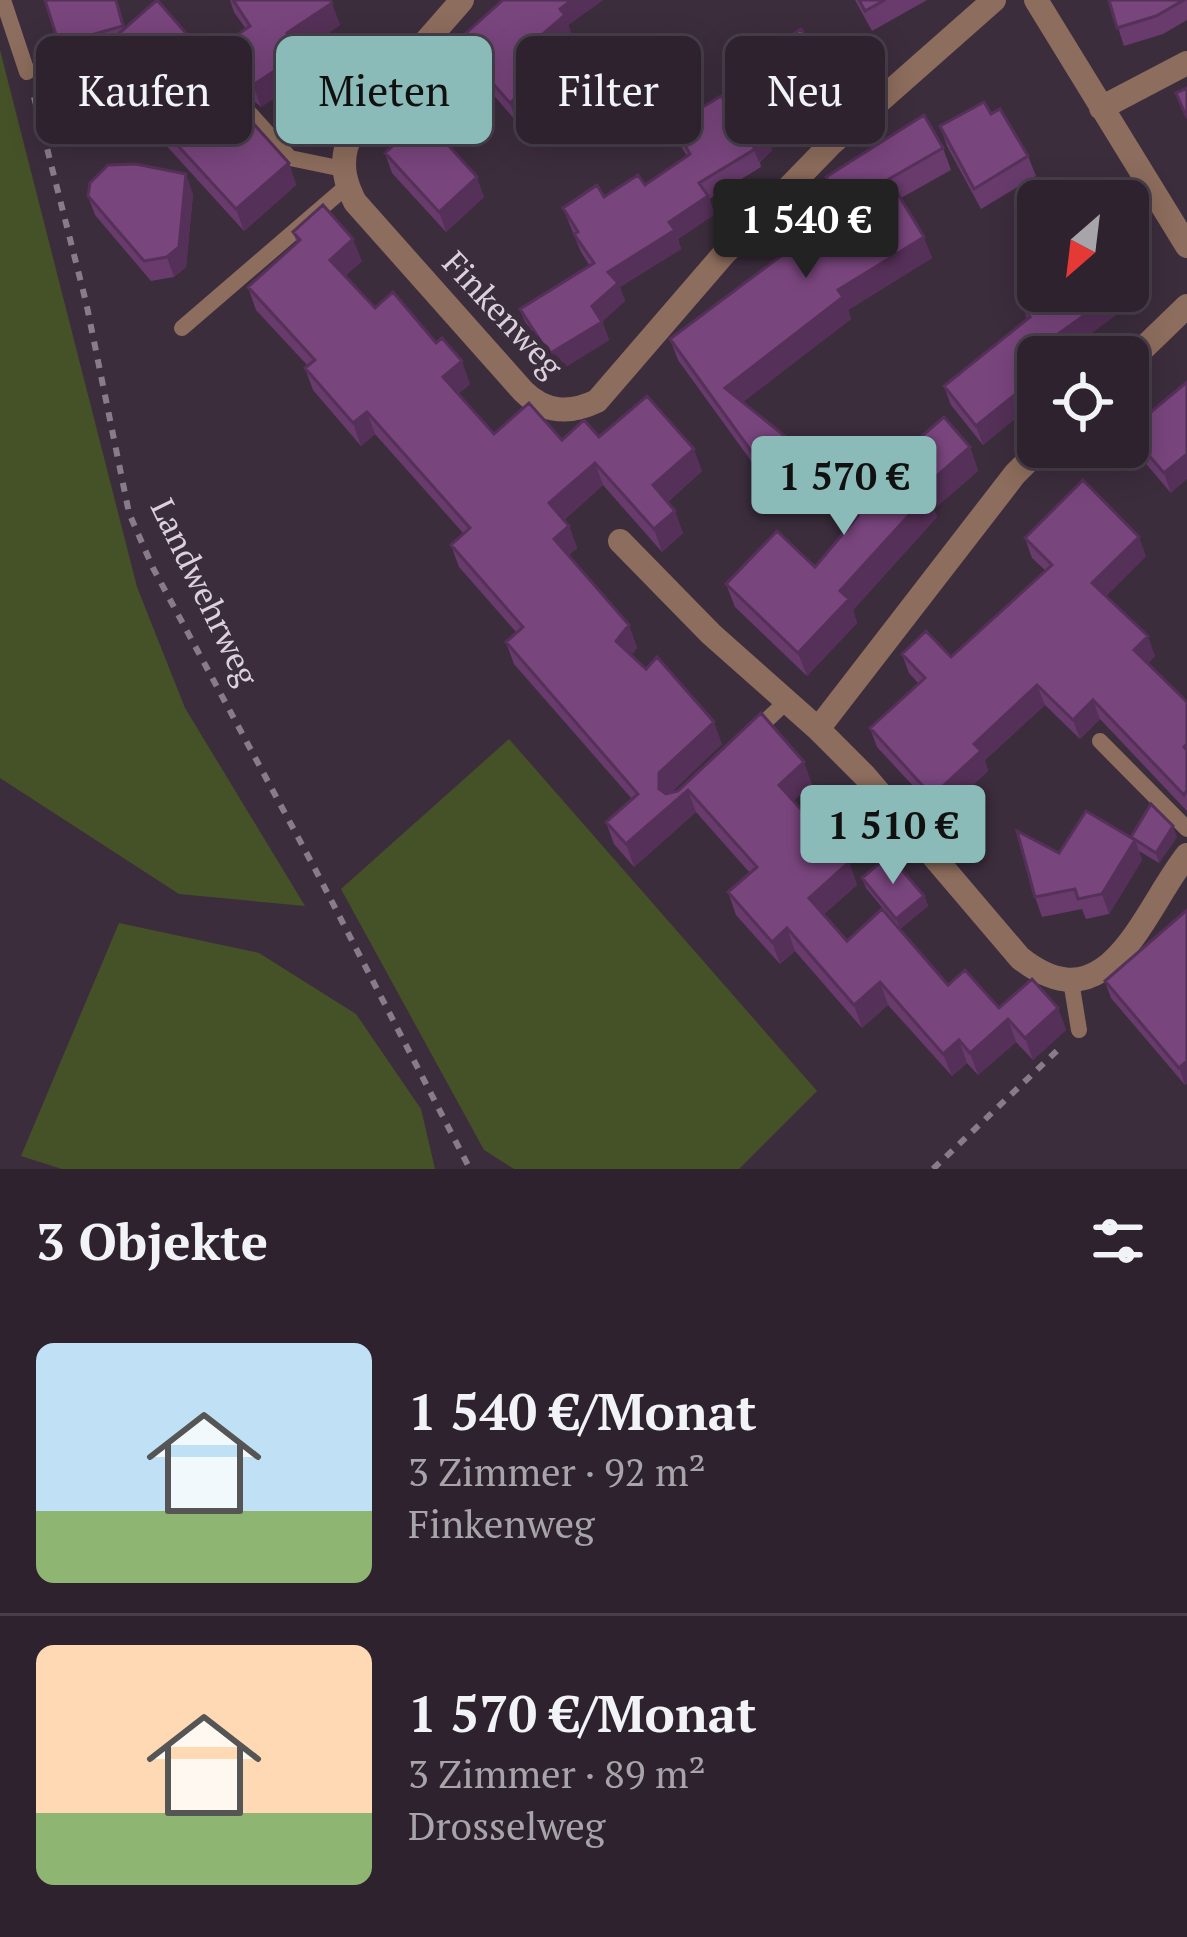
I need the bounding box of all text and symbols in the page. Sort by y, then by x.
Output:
chip: Kaufen [36,36,252,144]
chip: Mieten [276,36,492,144]
chip: Filter [516,36,701,144]
chip: Neu [725,36,885,144]
pin: 1 540 € [695,179,917,281]
north arrow [1017,180,1149,312]
map controls [1017,180,1149,468]
text: 1 540 € [740,192,872,244]
street label: Finkenweg [434,241,573,387]
button: locate [1017,336,1149,468]
pin: 1 570 € [733,436,955,538]
text: 1 570 € [778,449,910,501]
street label: Landwehrweg [142,491,270,693]
pin: 1 510 € [782,785,1004,887]
text: 1 510 € [827,798,959,850]
text: 3 Objekte [36,1207,268,1275]
icon: filters [1085,1208,1151,1274]
text: 1 540 €/Monat [408,1377,756,1445]
icon: home [132,1391,276,1535]
text: 3 Zimmer · 92 m² [408,1445,706,1497]
text: Finkenweg [408,1497,595,1549]
text: 1 570 €/Monat [408,1679,756,1747]
icon: home [132,1693,276,1837]
text: 3 Zimmer · 89 m² [408,1747,706,1799]
text: Drosselweg [408,1799,605,1851]

